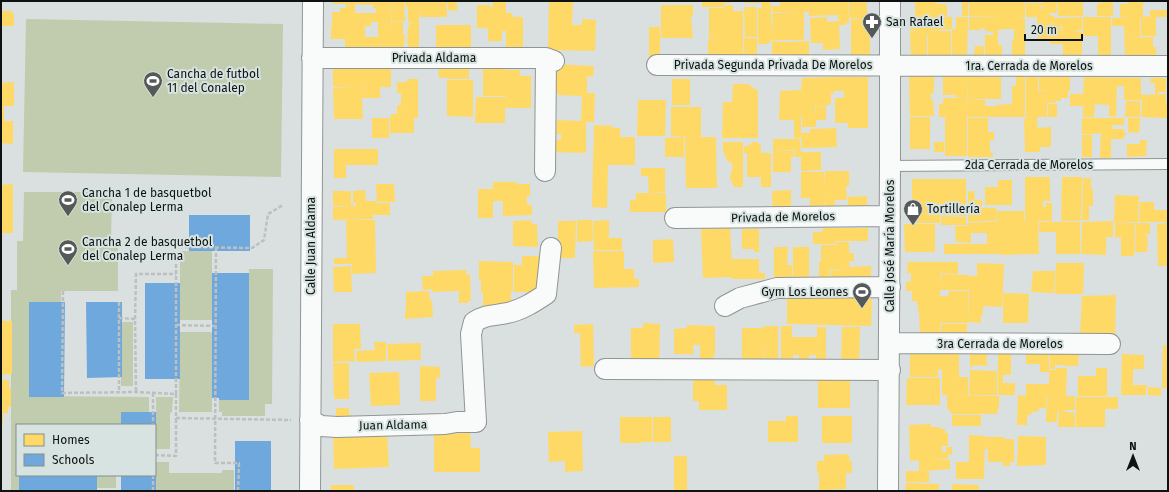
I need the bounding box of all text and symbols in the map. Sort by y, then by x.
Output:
pharmacy icon: San Rafael [861,11,883,39]
place label: San Rafael [886,15,944,29]
scale bar [1025,16,1082,42]
text: 20 m [1031,23,1057,37]
street label: Privada Aldama [392,51,476,65]
street label: Privada Segunda Privada De Morelos [674,58,873,72]
street label: 1ra. Cerrada de Morelos [965,59,1093,73]
place label: Cancha de futbol 11 del Conalep [167,67,260,95]
sports icon: Cancha de futbol 11 del Conalep [142,70,164,98]
street label: 2da Cerrada de Morelos [965,158,1093,172]
street label: Calle José María Morelos [883,179,897,312]
place label: Cancha 1 de basquetbol del Conalep Lerma [82,186,212,214]
sports icon: Cancha 1 de basquetbol del Conalep Lerma [57,189,79,217]
street label: Calle Juan Aldama [304,197,318,295]
shop icon: Tortillería [902,198,924,226]
place label: Tortillería [927,202,980,216]
street label: Privada de Morelos [731,209,836,225]
place label: Cancha 2 de basquetbol del Conalep Lerma [82,235,213,263]
sports icon: Cancha 2 de basquetbol del Conalep Lerma [57,238,79,266]
sports icon: Gym Los Leones [851,281,873,309]
place label: Gym Los Leones [761,285,848,299]
street label: 3ra Cerrada de Morelos [937,337,1063,351]
street label: Juan Aldama [359,417,427,433]
legend [16,424,156,476]
text: Homes [52,433,90,447]
north arrow [1113,436,1153,476]
text: N [1129,440,1137,453]
text: Schools [52,453,95,467]

